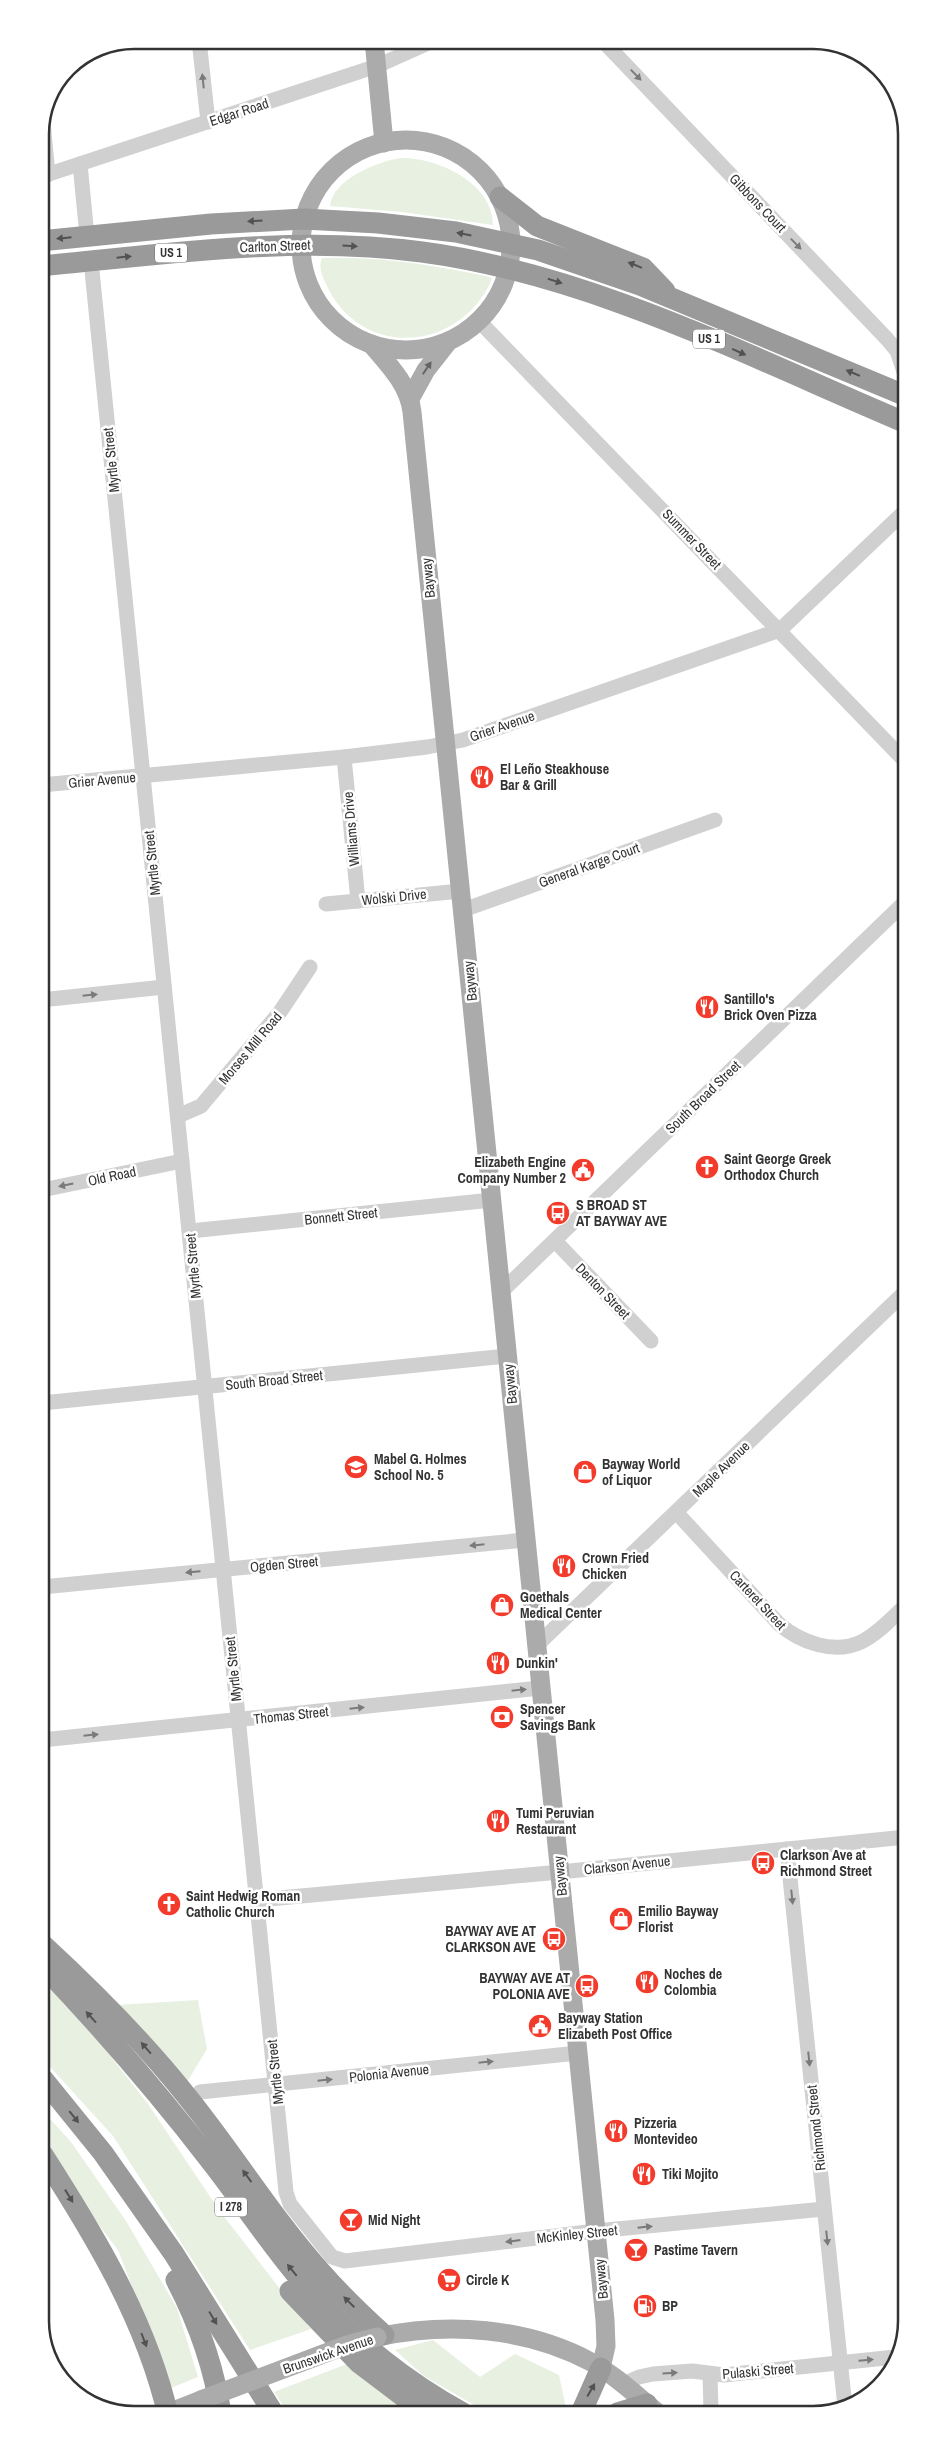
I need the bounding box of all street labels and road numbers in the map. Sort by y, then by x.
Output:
street label: Edgar Road [207,94,271,130]
street label: Gibbons Court [726,170,790,236]
street label: Carlton Street [239,236,311,256]
road number: US 1 [155,244,187,262]
road number: US 1 [693,329,725,348]
street label: Myrtle Street [99,427,123,493]
street label: Summer Street [659,505,725,573]
street label: Bayway [417,557,439,599]
street label: Grier Avenue [467,707,537,745]
street label: Grier Avenue [68,768,136,792]
street label: Williams Drive [339,791,363,867]
street label: Myrtle Street [140,830,164,896]
street label: General Karge Court [536,838,642,892]
street label: Wolski Drive [361,885,427,909]
street label: Bayway [459,960,481,1002]
street label: Morses Mill Road [214,1008,286,1088]
street label: South Broad Street [662,1057,744,1137]
street label: Old Road [86,1162,138,1190]
street label: Bonnett Street [304,1203,378,1229]
street label: Myrtle Street [181,1233,205,1299]
street label: Denton Street [572,1259,634,1323]
street label: Bayway [499,1363,521,1405]
street label: South Broad Street [224,1366,324,1394]
street label: Maple Avenue [689,1437,753,1501]
street label: Ogden Street [249,1552,319,1576]
street label: Carteret Street [726,1566,790,1634]
street label: Myrtle Street [221,1636,245,1702]
street label: Thomas Street [253,1702,329,1728]
street label: Clarkson Avenue [583,1852,671,1878]
street label: Bayway [549,1855,571,1897]
street label: Myrtle Street [263,2039,287,2105]
street label: Polonia Avenue [348,2060,430,2086]
street label: Richmond Street [803,2084,829,2172]
road number: I 278 [215,2198,247,2216]
street label: McKinley Street [536,2221,618,2247]
street label: Bayway [590,2258,612,2300]
street label: Brunswick Avenue [281,2330,375,2378]
street label: Pulaski Street [722,2359,794,2383]

